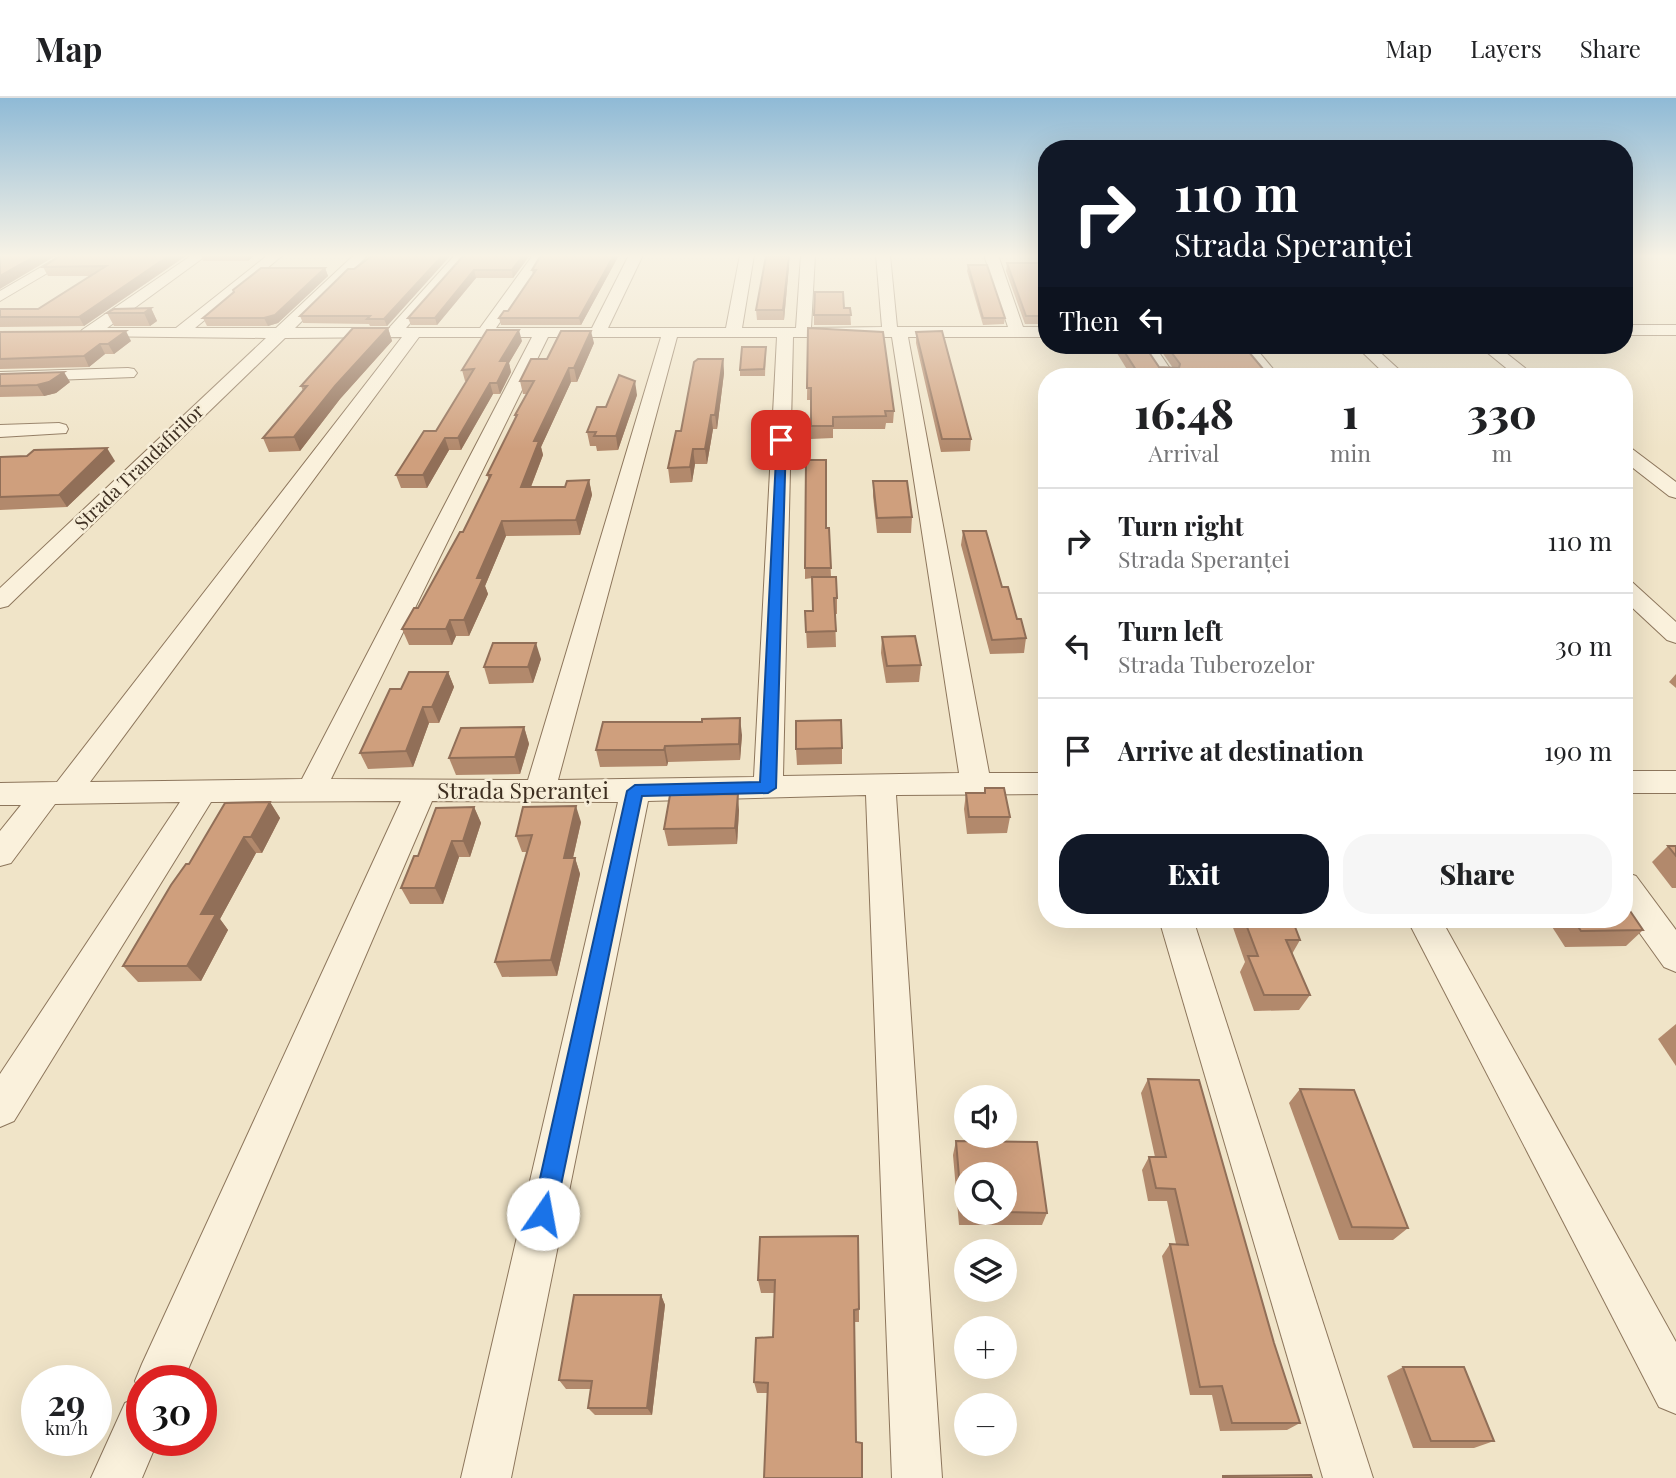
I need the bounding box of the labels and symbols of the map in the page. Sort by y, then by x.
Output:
street label: Strada Trandafirilor [68,397,209,535]
pin [751,410,811,470]
street label: Strada Speranței [437,774,609,805]
position arrow [506,1177,580,1251]
speed limit sign: 30 [126,1365,217,1456]

